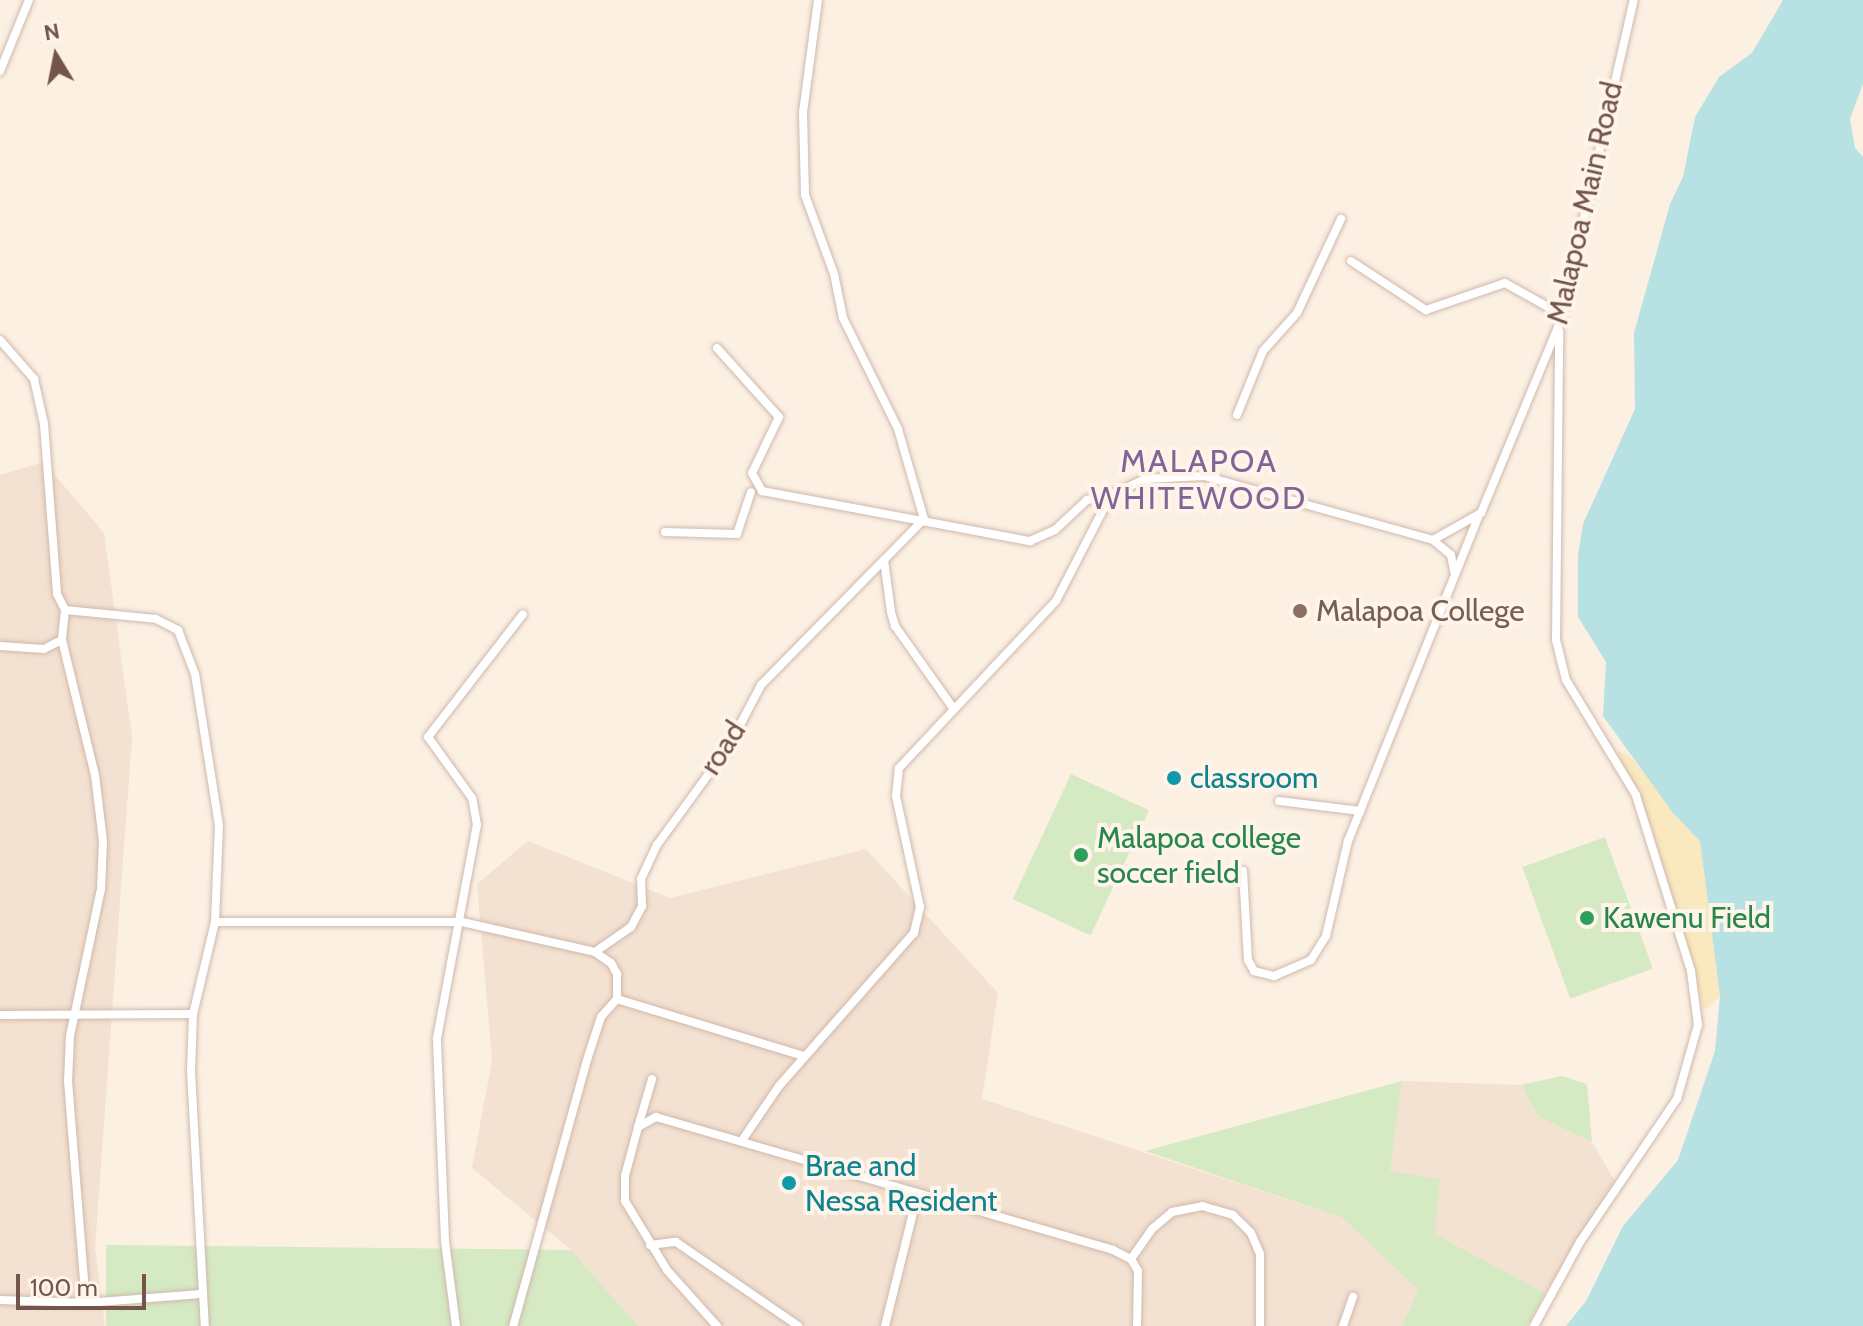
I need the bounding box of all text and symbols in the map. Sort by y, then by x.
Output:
north arrow [16,16,96,96]
text: N [42,17,62,47]
street label: Malapoa Main Road [1540,78,1630,328]
district label: MALAPOA WHITEWOOD [1091,443,1307,518]
place label: Malapoa College [1316,593,1525,629]
marker: Malapoa College [1291,602,1309,620]
street label: road [692,714,754,782]
place label: classroom [1190,760,1318,796]
marker: classroom [1165,769,1183,787]
place label: Malapoa college soccer field [1097,820,1301,890]
marker: Malapoa college soccer field [1072,846,1090,864]
place label: Kawenu Field [1603,900,1771,936]
marker: Kawenu Field [1578,909,1596,927]
place label: Brae and Nessa Resident [805,1148,997,1218]
marker: Brae and Nessa Resident [780,1174,798,1192]
scale bar [20,1258,150,1308]
text: 100 m [30,1273,98,1302]

